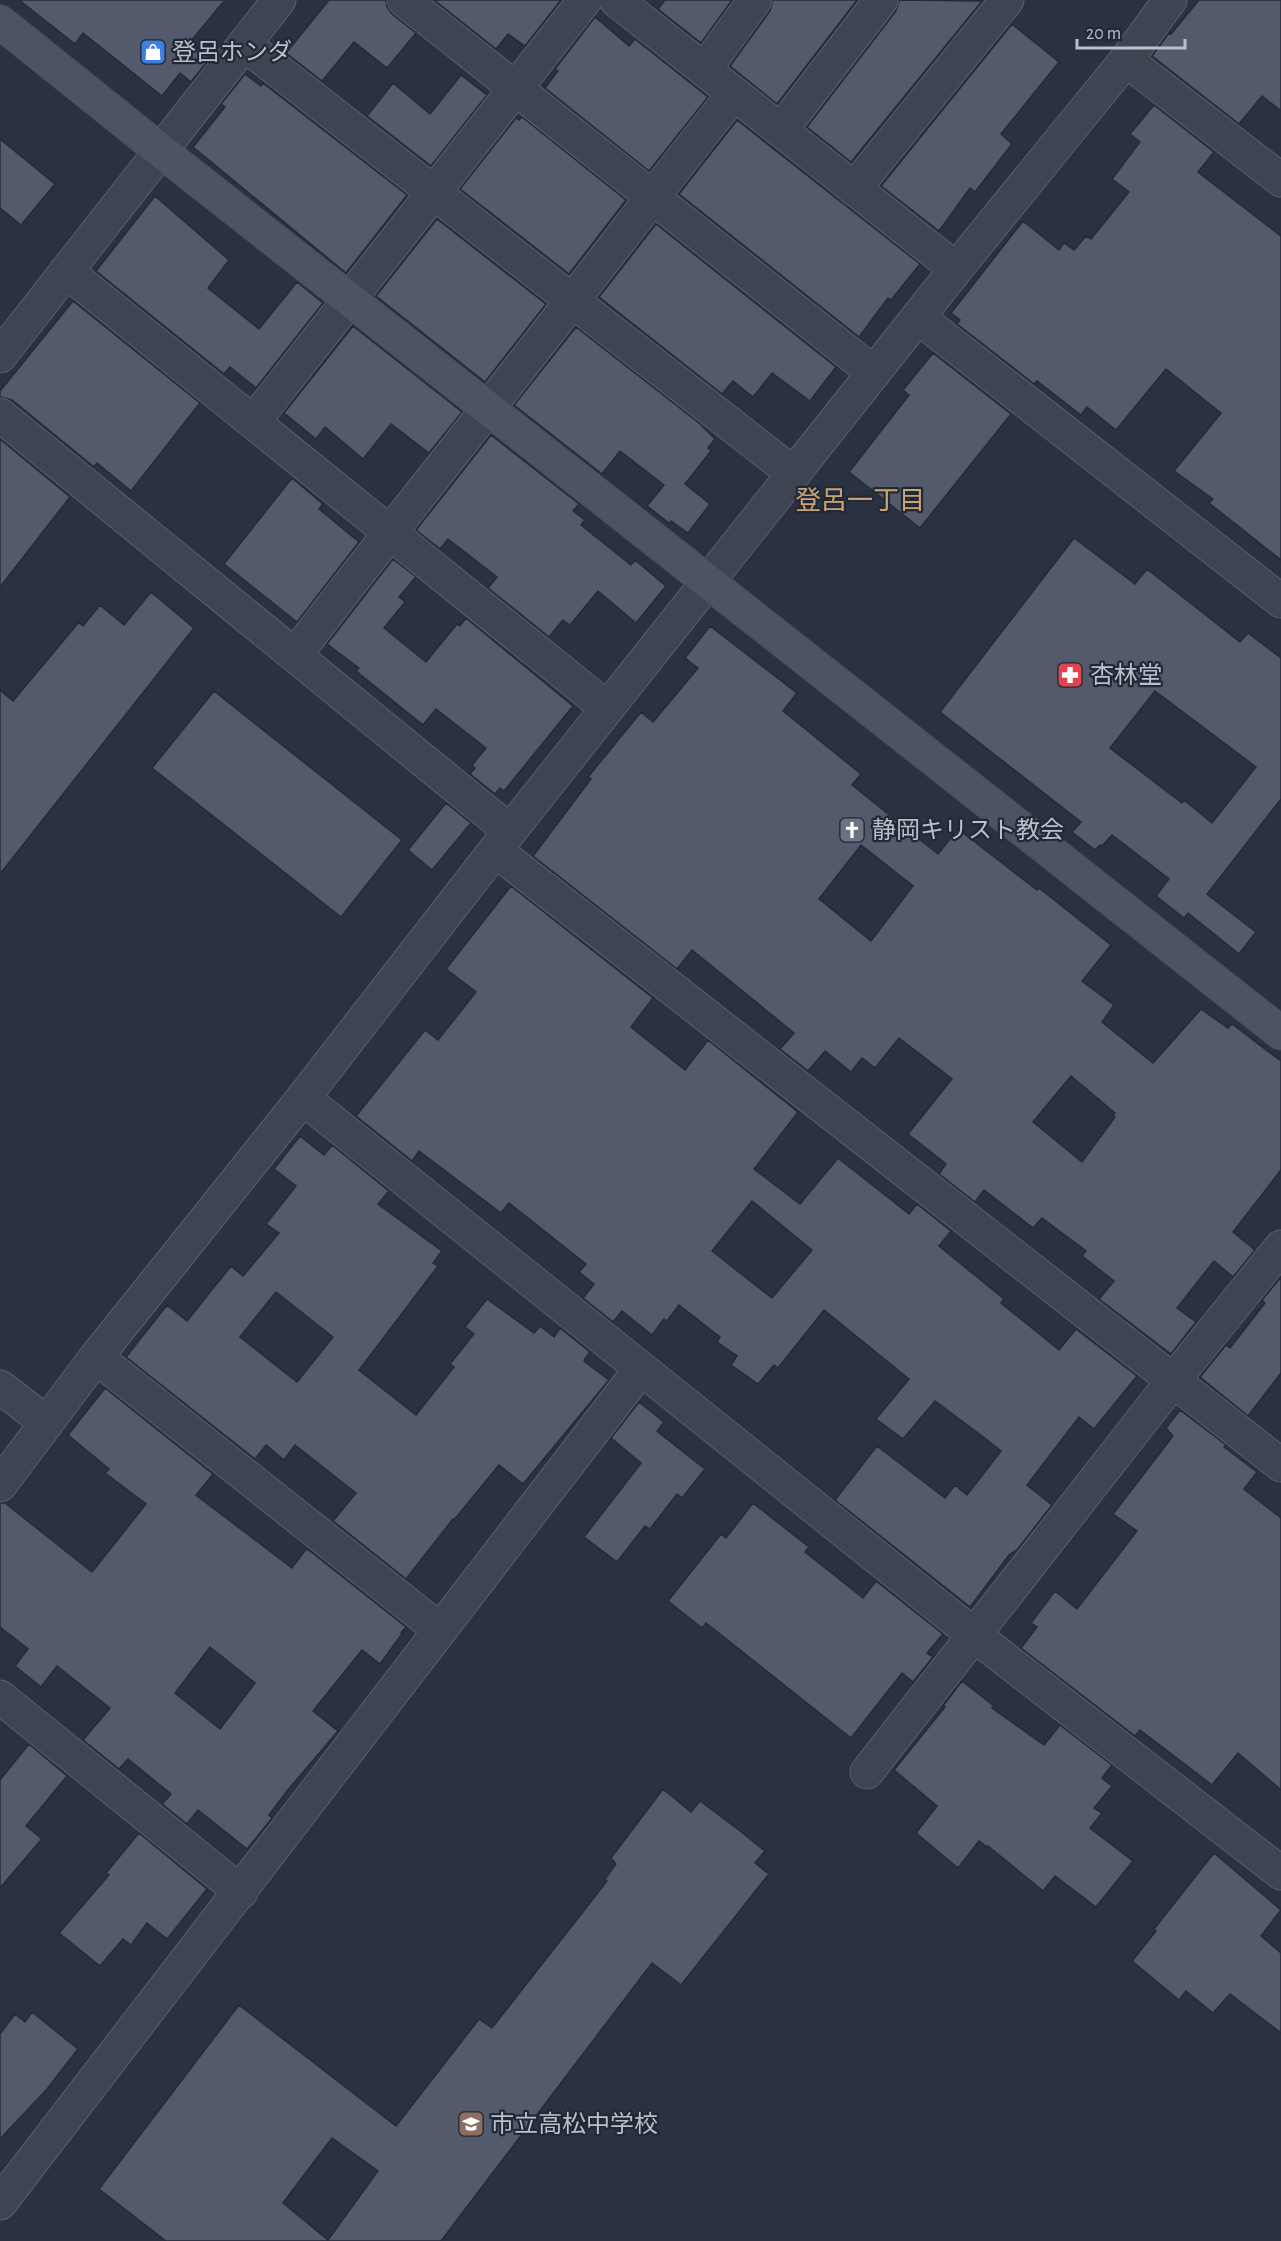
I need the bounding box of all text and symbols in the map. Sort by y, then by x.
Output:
scale bar [1077,12,1185,50]
text: 20 m [1086,25,1121,43]
shop icon: 登呂ホンダ [138,37,168,67]
place label: 登呂ホンダ [172,39,292,65]
district label: 登呂一丁目 [795,487,925,514]
pharmacy icon: 杏林堂 [1055,660,1085,690]
place label: 杏林堂 [1090,662,1162,688]
church icon: 静岡キリスト教会 [837,815,867,845]
place label: 静岡キリスト教会 [872,817,1064,843]
school or university icon: 市立高松中学校 [456,2109,486,2139]
place label: 市立高松中学校 [490,2111,658,2137]

